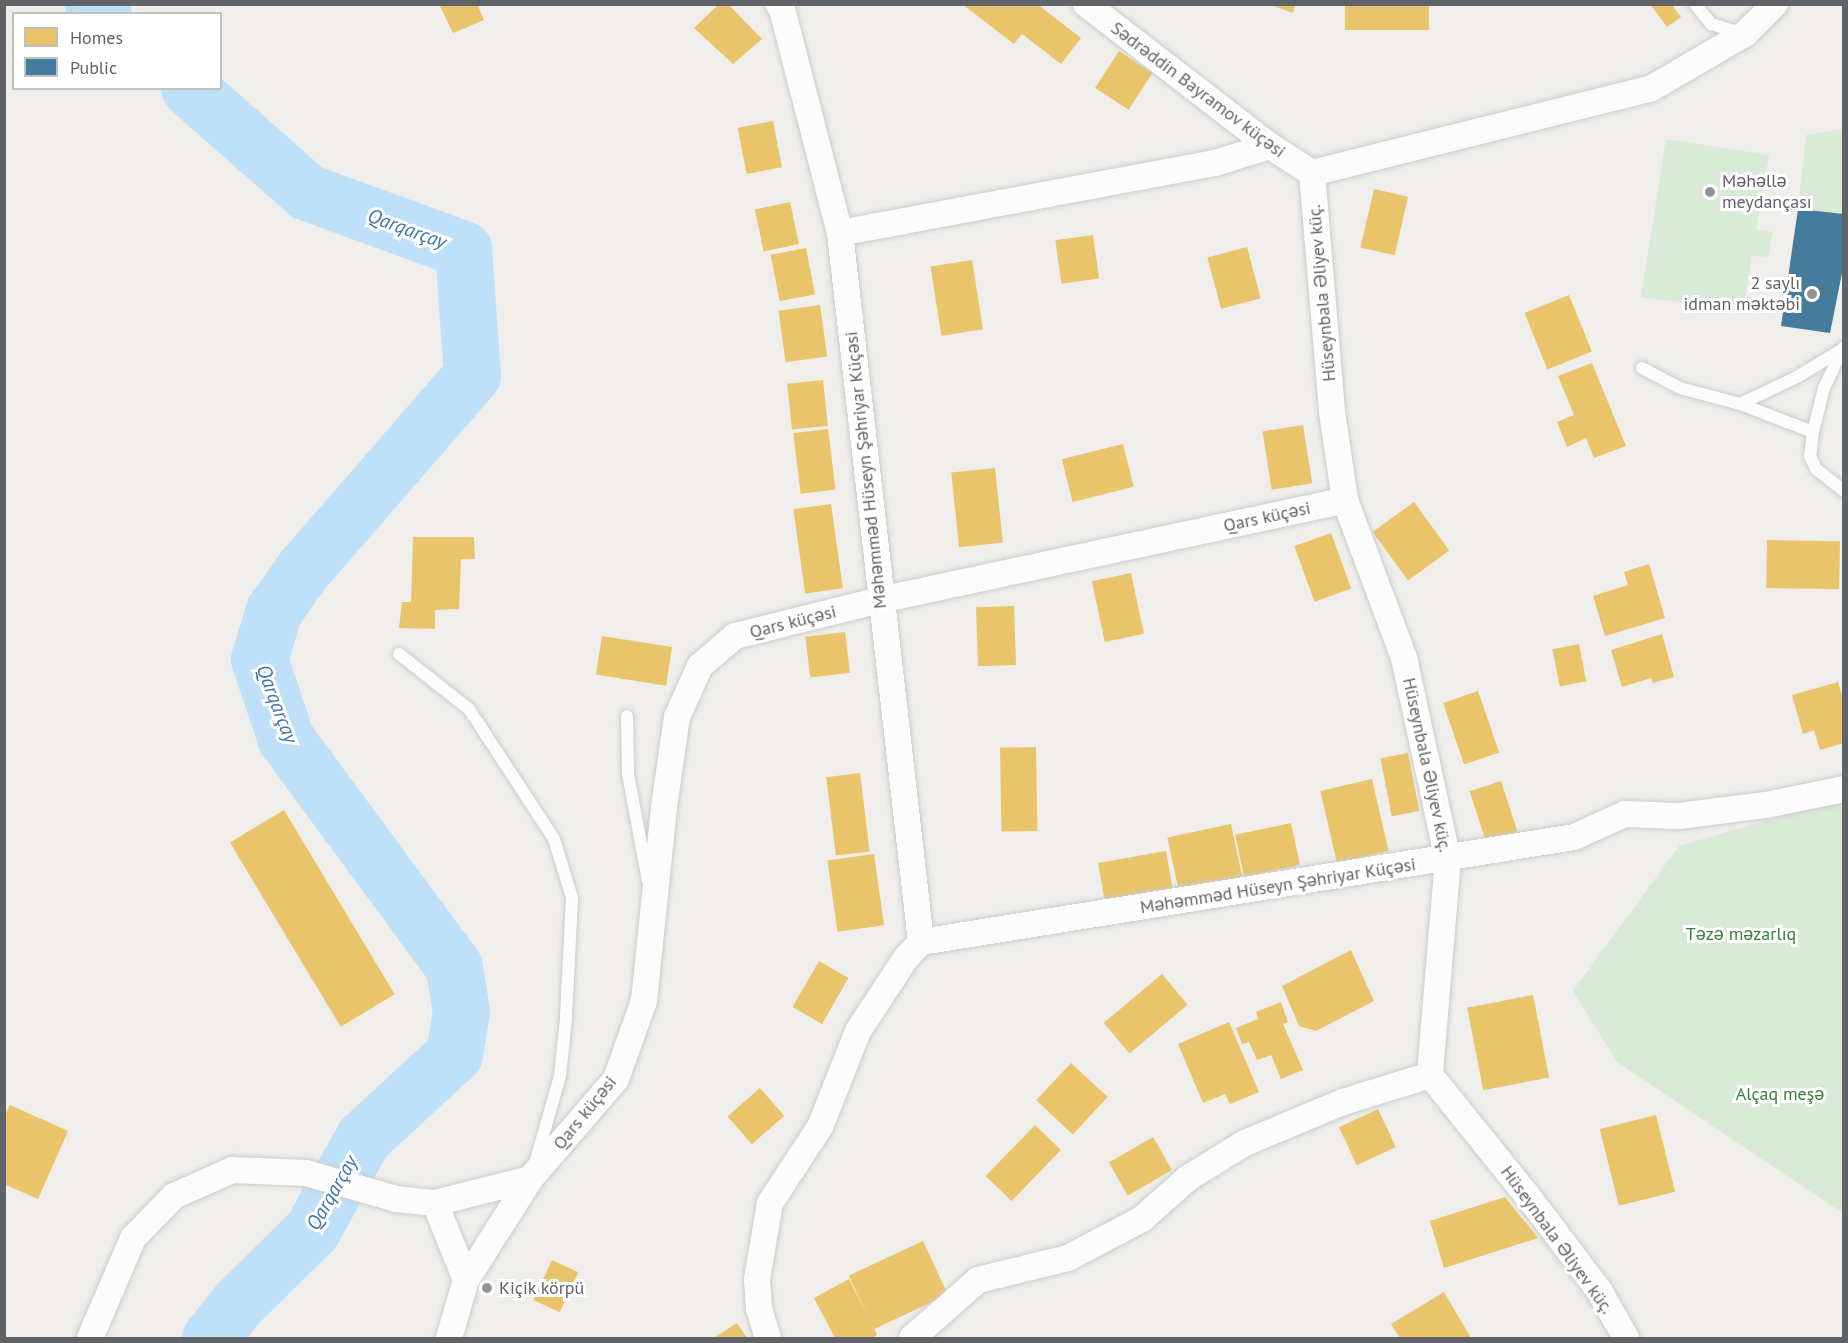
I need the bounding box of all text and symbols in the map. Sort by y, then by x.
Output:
legend [12,12,222,90]
street label: Sədrəddin Bayramov küçəsi [1106,17,1290,163]
text: Homes [70,26,123,49]
text: Public [70,56,117,79]
place label: Məhəllə meydançası [1722,171,1812,213]
marker: Məhəllə meydançası [1703,185,1717,199]
street label: Hüseynbala Əliyev küç. [1303,203,1341,383]
water label: Qarqarçay [364,204,450,254]
place label: 2 saylı idman məktəbi [1683,273,1800,316]
marker: 2 saylı idman məktəbi [1805,287,1819,301]
street label: Məhəmməd Hüseyn Şəhriyar Küçəsi [841,330,891,610]
street label: Qars küçəsi [1221,497,1313,537]
street label: Qars küçəsi [747,601,839,643]
water label: Qarqarçay [251,661,303,747]
street label: Hüseynbala Əliyev küç. [1398,676,1456,854]
street label: Məhəmməd Hüseyn Şəhriyar Küçəsi [1139,854,1417,918]
park label: Təzə məzarlıq [1686,923,1796,945]
street label: Qars küçəsi [549,1072,621,1154]
park label: Alçaq meşə [1736,1083,1824,1105]
water label: Qarqarçay [301,1152,363,1234]
street label: Hüseynbala Əliyev küç. [1496,1162,1618,1318]
place label: Kiçik körpü [499,1277,585,1299]
marker: Kiçik körpü [480,1281,494,1295]

